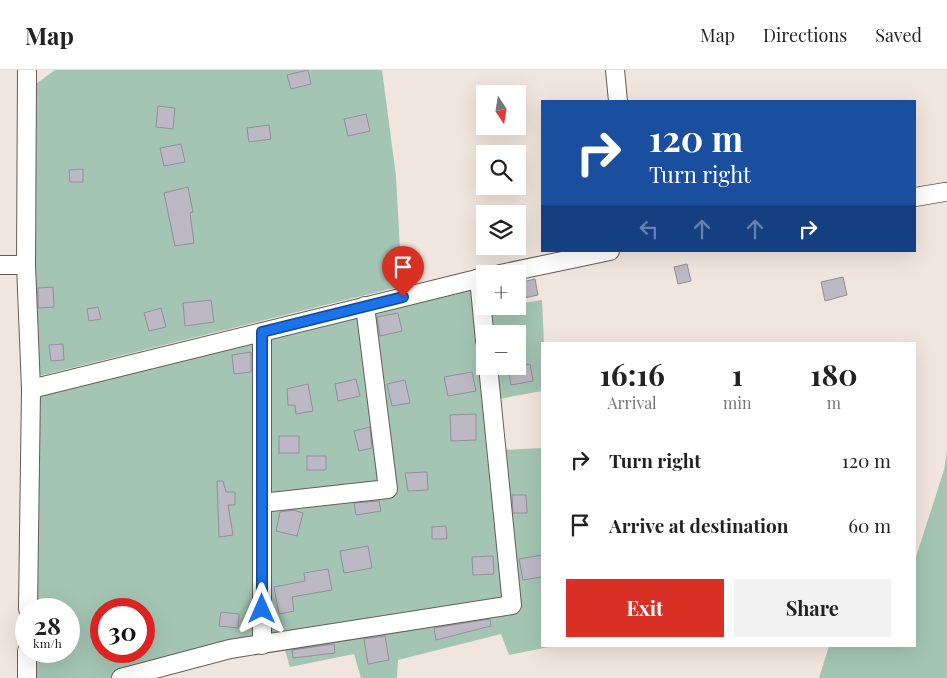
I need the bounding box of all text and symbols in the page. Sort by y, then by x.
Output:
text: Map [25,19,74,51]
text: Map [700,23,735,47]
text: Directions [763,23,847,47]
text: Saved [875,23,922,47]
north arrow [476,85,526,135]
map controls [476,85,526,375]
text: 120 m [649,114,743,161]
icon: right [566,120,631,185]
button: search [476,145,526,195]
text: Turn right [649,159,751,189]
button: layers [476,205,526,255]
icon: left [635,215,663,243]
icon: ahead [688,215,716,243]
icon: ahead [741,215,769,243]
icon: right [794,215,822,243]
pin [382,246,424,297]
icon: arrive [389,253,417,281]
button: + [476,265,526,315]
button: − [476,325,526,375]
text: 16:16 [599,354,665,394]
text: 1 [732,354,743,394]
text: 180 [810,354,858,394]
text: Arrival [607,392,657,413]
text: min [723,392,752,413]
text: m [827,392,841,413]
icon: right [566,446,594,474]
text: Turn right [609,447,701,473]
text: 120 m [842,447,891,473]
icon: arrive [566,511,594,539]
text: Arrive at destination [609,512,789,538]
text: 60 m [848,512,891,538]
button: Exit [566,579,724,637]
button: Share [734,579,891,637]
position arrow [235,582,287,634]
speed limit sign: 30 [90,598,155,663]
text: 28 [34,608,61,641]
text: km/h [33,635,62,651]

